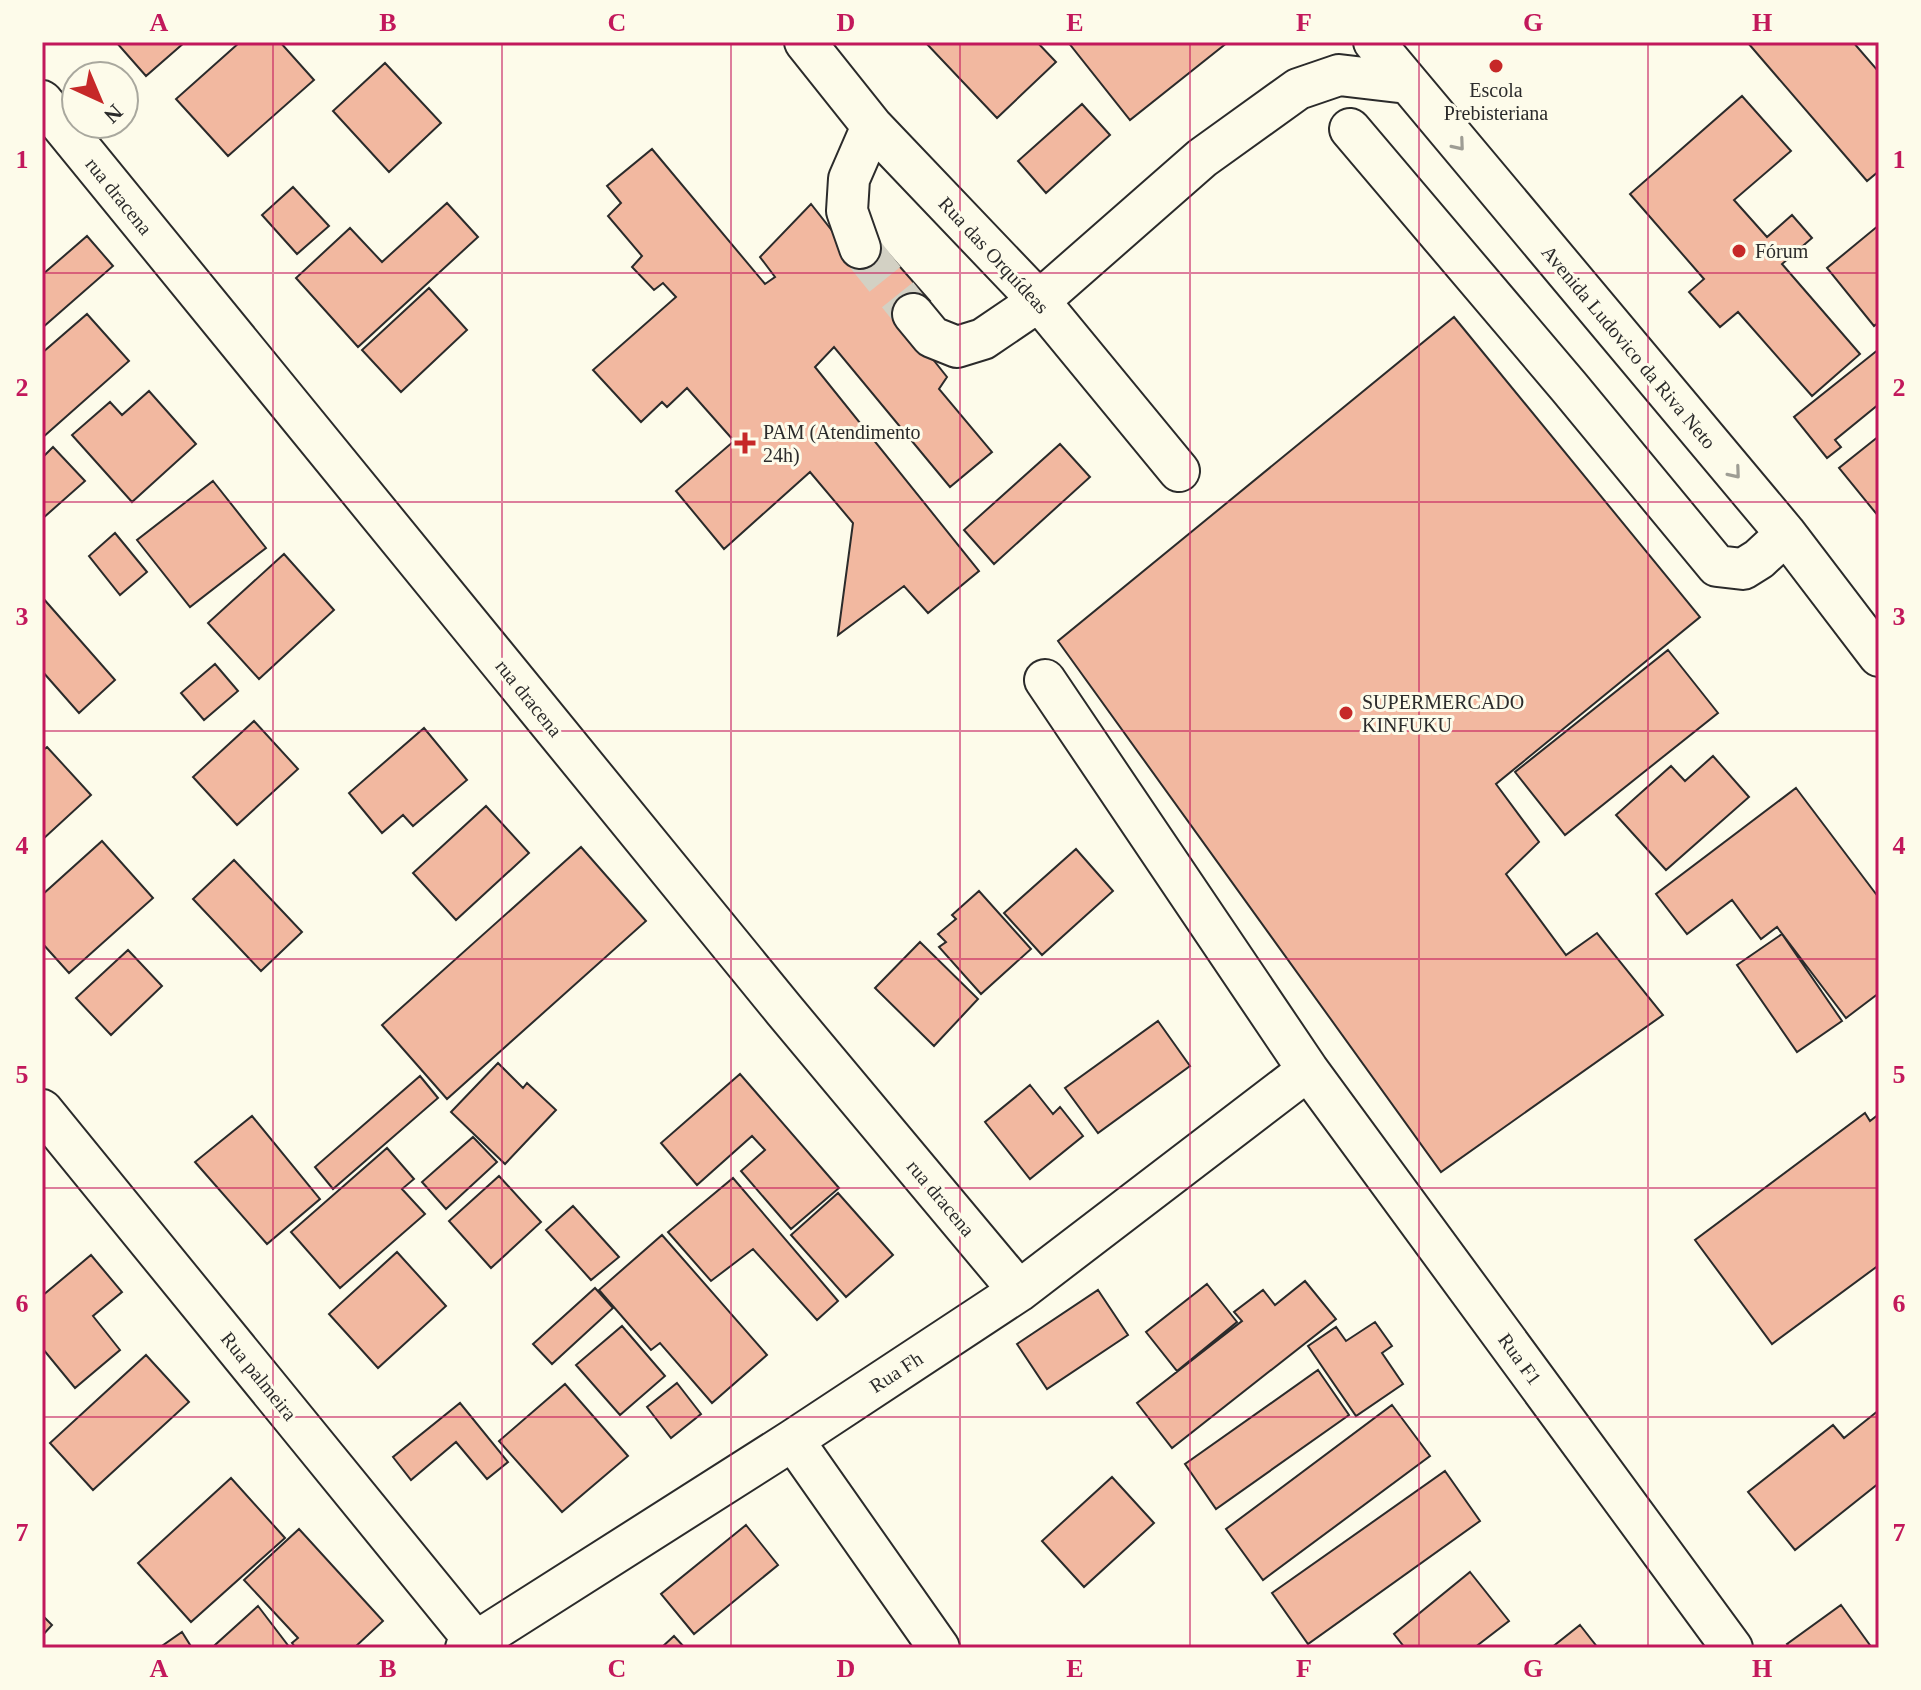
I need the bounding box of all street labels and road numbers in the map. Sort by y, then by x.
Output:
street label: rua dracena [81,153,157,239]
street label: Rua das Orquídeas [934,192,1054,319]
street label: Avenida Ludovico da Riva Neto [1538,241,1720,453]
street label: rua dracena [491,655,567,741]
street label: rua dracena [903,1155,979,1241]
street label: Rua palmeira [216,1327,301,1425]
street label: Rua F1 [1494,1329,1546,1389]
street label: Rua Fh [866,1347,926,1397]

